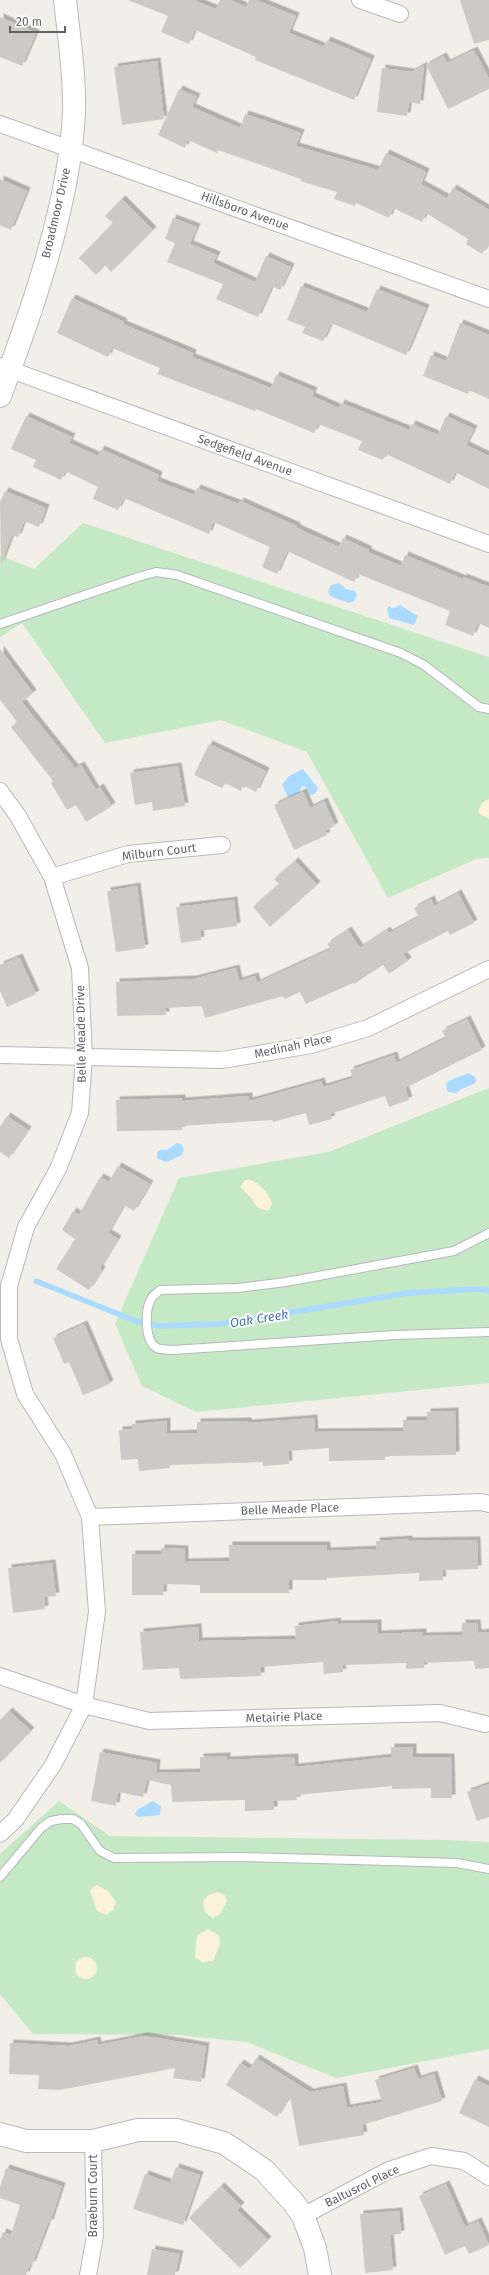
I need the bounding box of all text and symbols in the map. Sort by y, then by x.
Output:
scale bar [10,8,65,34]
text: 20 m [16,15,42,29]
street label: Broadmoor Drive [39,166,73,260]
street label: Hillsboro Avenue [199,189,291,233]
street label: Sedgefield Avenue [196,431,294,479]
street label: Milburn Court [121,840,198,863]
street label: Belle Meade Drive [73,985,89,1083]
street label: Medinah Place [253,1031,333,1061]
water label: Oak Creek [229,1306,289,1331]
street label: Belle Meade Place [240,1500,340,1518]
street label: Metairie Place [245,1709,323,1725]
street label: Braeburn Court [86,2154,100,2237]
street label: Baltusrol Place [323,2162,401,2210]

